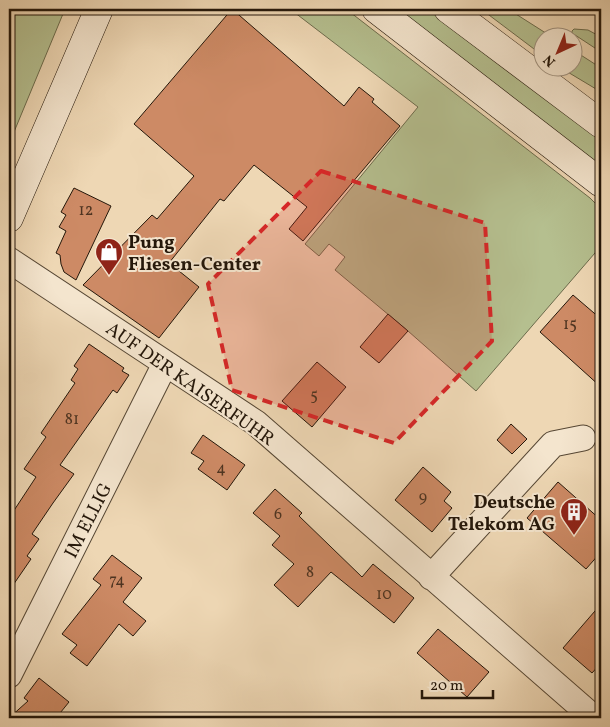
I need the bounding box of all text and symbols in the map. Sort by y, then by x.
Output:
north arrow [532,28,582,78]
text: N [540,50,560,71]
house number: 12 [79,200,93,222]
place label: Pung Fliesen-Center [128,230,261,278]
shop icon: Pung Fliesen-Center [94,237,124,276]
house number: 15 [563,314,577,336]
street label: AUF DER KAISERFUHR [100,316,279,453]
house number: 5 [310,385,318,407]
house number: 81 [65,409,79,431]
house number: 4 [216,458,226,480]
street label: IM ELLIG [59,479,119,563]
house number: 9 [419,487,427,509]
place label: Deutsche Telekom AG [448,490,555,538]
building icon: Deutsche Telekom AG [559,497,589,536]
house number: 6 [274,504,282,526]
house number: 8 [306,562,314,584]
house number: 74 [109,570,125,592]
house number: 10 [376,584,392,606]
scale bar [422,667,494,699]
text: 20 m [430,676,463,697]

